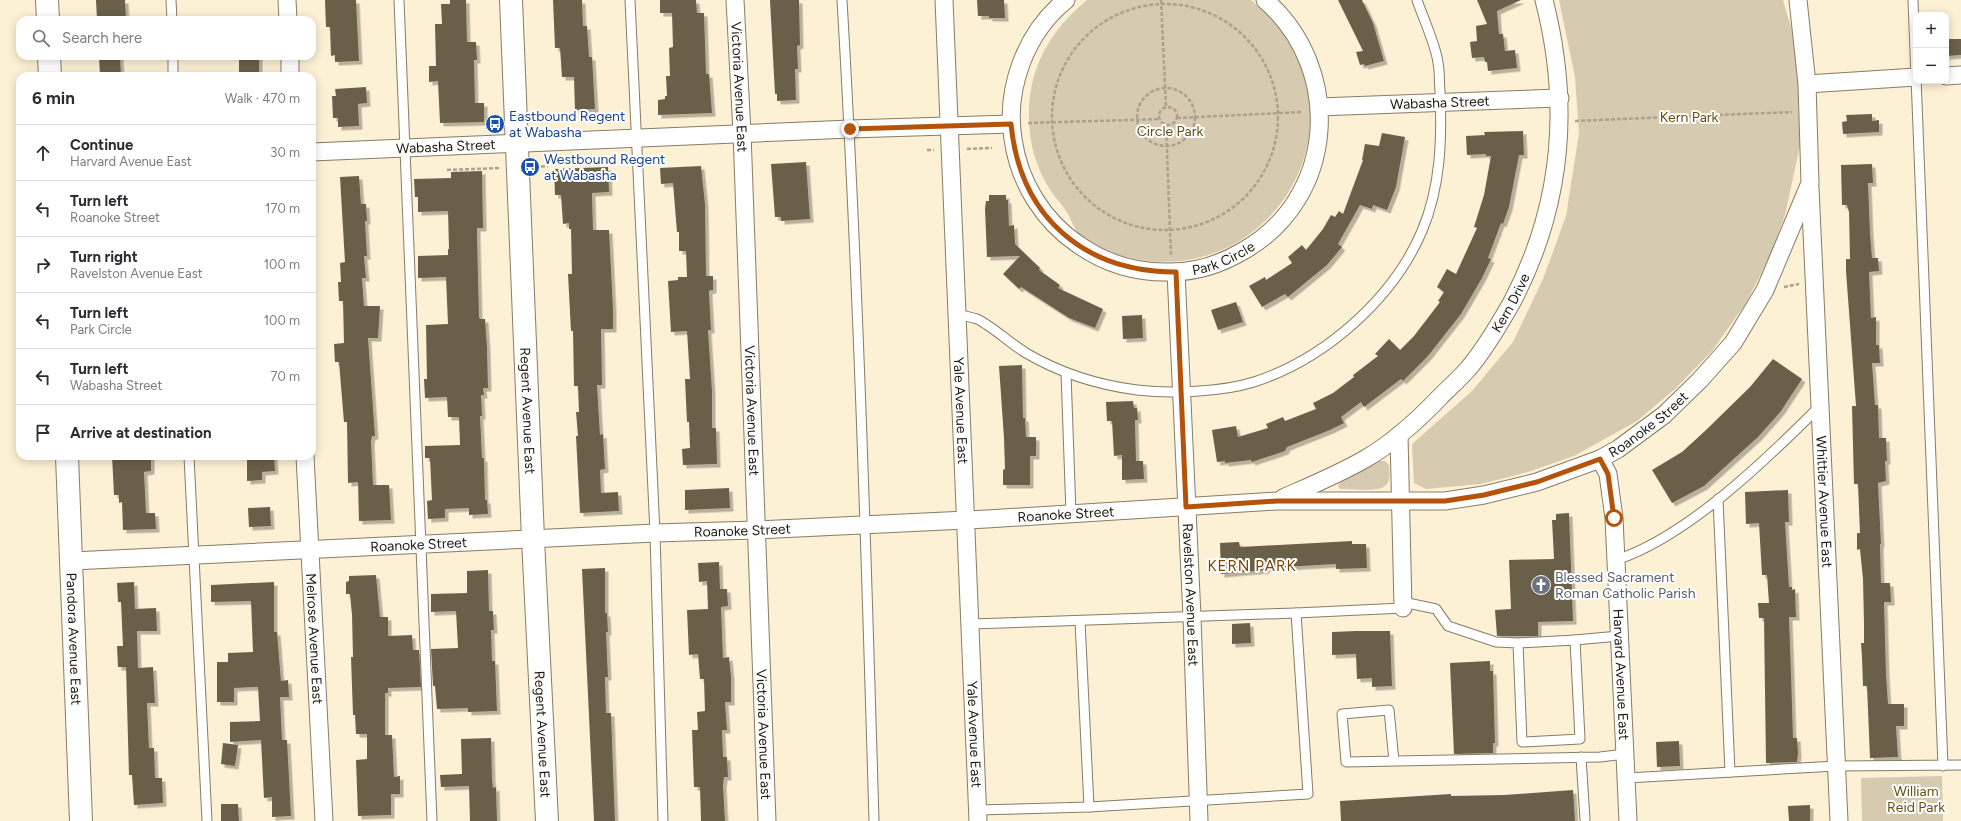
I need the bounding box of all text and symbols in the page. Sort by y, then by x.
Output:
map controls [1913,12,1949,84]
button: + [1913,12,1949,48]
search box [16,16,316,60]
street label: Victoria Avenue East [728,21,751,152]
icon: search [30,27,52,49]
text: Search here [62,29,142,47]
button: − [1913,48,1949,84]
text: 6 min [32,88,75,108]
text: Walk · 470 m [225,91,300,106]
street label: Wabasha Street [1390,92,1490,113]
place label: Eastbound Regent at Wabasha [509,108,625,141]
park label: Kern Park [1660,109,1719,126]
bus stop icon: Eastbound Regent at Wabasha [484,113,506,135]
route end [841,120,859,138]
park label: Circle Park [1137,123,1203,140]
text: Continue [70,136,133,154]
street label: Wabasha Street [396,136,496,157]
icon: ahead [32,142,54,164]
text: 30 m [270,145,300,160]
place label: Westbound Regent at Wabasha [544,151,665,184]
text: Harvard Avenue East [70,154,192,169]
bus stop icon: Westbound Regent at Wabasha [519,156,541,178]
text: Turn left [70,192,128,210]
icon: left [32,198,54,220]
text: 170 m [265,201,300,216]
text: Roanoke Street [70,210,160,225]
street label: Park Circle [1191,237,1258,279]
text: Turn right [70,248,138,266]
icon: right [32,254,54,276]
text: 100 m [264,257,300,272]
text: Ravelston Avenue East [70,266,203,281]
street label: Kern Drive [1488,270,1533,335]
text: Turn left [70,304,128,322]
icon: left [32,310,54,332]
text: 100 m [264,313,300,328]
text: Park Circle [70,322,132,337]
street label: Victoria Avenue East [741,345,763,476]
street label: Regent Avenue East [517,347,539,474]
street label: Yale Avenue East [950,357,972,465]
text: Turn left [70,360,128,378]
icon: left [32,366,54,388]
text: 70 m [270,369,300,384]
text: Wabasha Street [70,378,162,393]
street label: Roanoke Street [1605,388,1691,461]
icon: arrive [32,422,54,444]
text: Arrive at destination [70,424,211,442]
street label: Whittier Avenue East [1813,435,1836,568]
street label: Roanoke Street [1017,503,1115,526]
route start [1605,509,1623,527]
street label: Roanoke Street [694,520,791,540]
street label: Ravelston Avenue East [1179,523,1202,666]
street label: Roanoke Street [370,534,467,555]
district label: KERN PARK [1207,557,1297,575]
place label: Blessed Sacrament Roman Catholic Parish [1555,569,1696,602]
street label: Pandora Avenue East [63,572,85,706]
street label: Melrose Avenue East [303,573,326,705]
church icon: Blessed Sacrament Roman Catholic Parish [1530,574,1552,596]
street label: Harvard Avenue East [1610,609,1633,740]
street label: Victoria Avenue East [753,669,775,800]
street label: Regent Avenue East [531,670,554,798]
street label: Yale Avenue East [964,681,985,788]
park label: William Reid Park [1887,783,1945,816]

